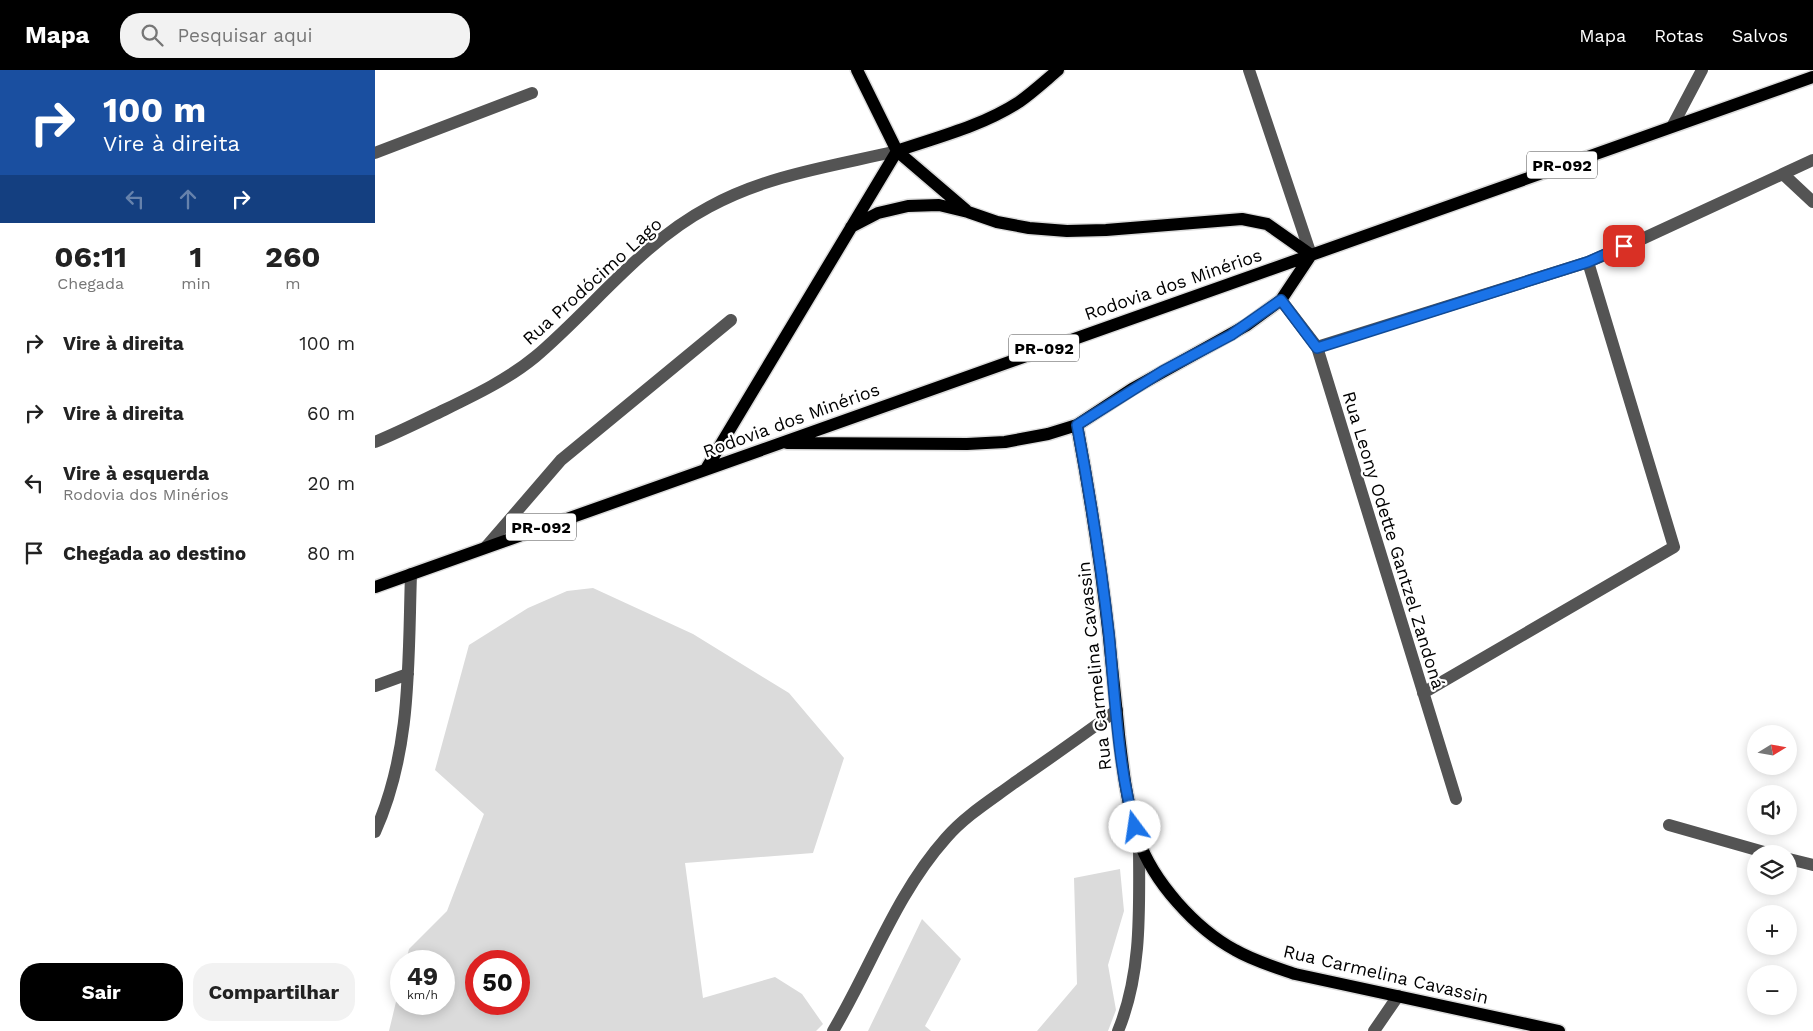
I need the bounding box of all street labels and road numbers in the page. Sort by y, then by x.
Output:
road number: PR-092 [1527,152,1597,178]
street label: Rua Prodócimo Lago [518,213,666,349]
street label: Rodovia dos Minérios [1081,244,1265,324]
road number: PR-092 [1009,334,1079,362]
street label: Rodovia dos Minérios [700,378,882,462]
street label: Rua Leony Odette Gantzel Zandoná [1339,389,1449,691]
road number: PR-092 [506,514,576,541]
street label: Rua Carmelina Cavassin [1073,560,1115,772]
street label: Rua Carmelina Cavassin [1281,940,1491,1008]

